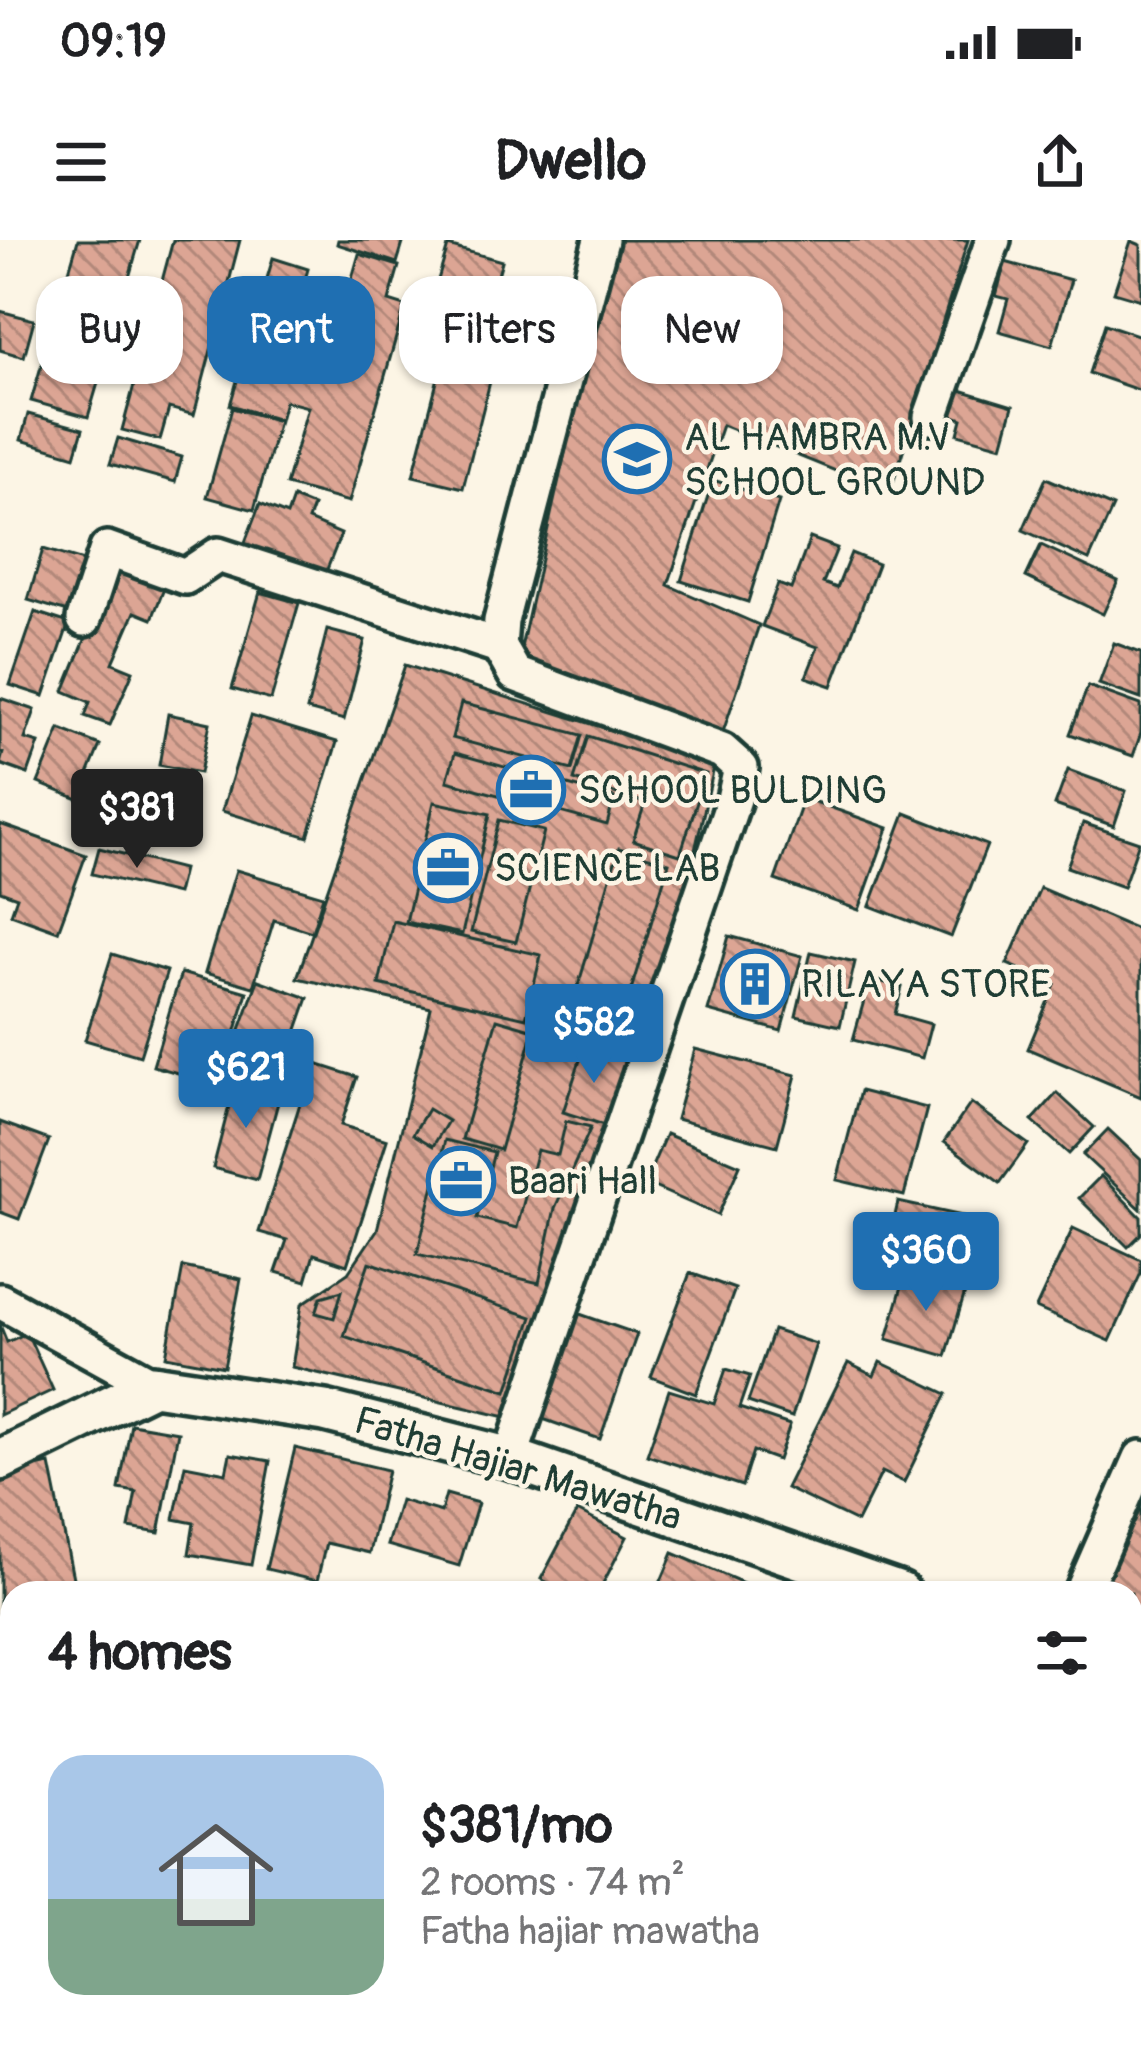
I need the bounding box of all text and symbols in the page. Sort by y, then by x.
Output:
text: 09:19 [60,14,167,70]
text: Dwello [495,128,646,196]
icon: menu [48,129,114,195]
icon: share [1027,129,1093,195]
chip: Buy [36,276,183,384]
chip: Rent [207,276,375,384]
chip: Filters [399,276,597,384]
chip: New [621,276,783,384]
place label: AL HAMBRA M.V SCHOOL GROUND [684,413,985,507]
school or university icon: AL HAMBRA M.V SCHOOL GROUND [602,424,672,494]
office icon: SCHOOL BULDING [496,755,566,825]
place label: SCHOOL BULDING [578,766,887,815]
pin: $381 [66,769,208,871]
text: $381 [98,783,176,832]
office icon: SCIENCE LAB [413,833,483,903]
place label: SCIENCE LAB [494,844,720,893]
building icon: RILAYA STORE [720,949,790,1019]
place label: RILAYA STORE [801,960,1050,1009]
pin: $582 [523,984,665,1086]
text: $582 [552,998,636,1047]
pin: $621 [175,1029,317,1131]
text: $621 [206,1043,286,1092]
office icon: Baari Hall [426,1146,496,1216]
place label: Baari Hall [508,1157,657,1206]
pin: $360 [855,1212,997,1314]
text: $360 [880,1226,972,1275]
street label: Fatha Hajiar Mawatha [348,1396,688,1542]
icon: filters [1029,1620,1095,1686]
text: 4 homes [48,1621,232,1685]
text: $381/mo [420,1794,613,1858]
icon: home [144,1803,288,1947]
text: 2 rooms · 74 m² [420,1858,685,1907]
text: Fatha hajiar mawatha [420,1907,760,1956]

